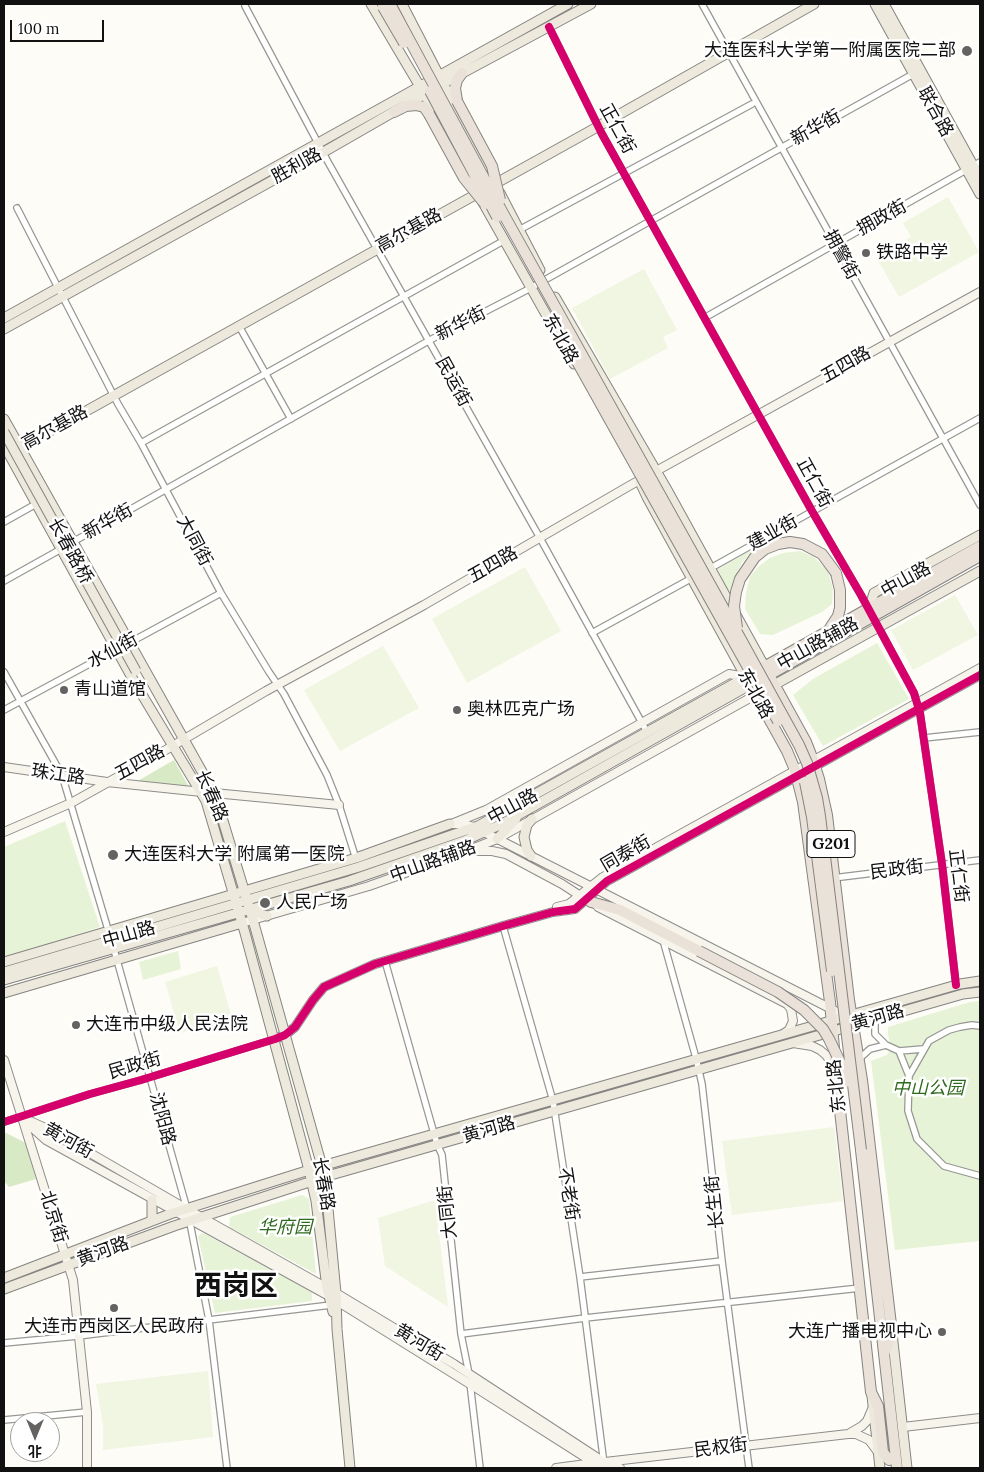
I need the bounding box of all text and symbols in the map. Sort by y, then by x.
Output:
scale bar [12,10,106,42]
text: 100 m [18,19,59,38]
place label: 大连医科大学第一附属医院二部 [704,40,956,62]
marker: 大连医科大学第一附属医院二部 [960,44,974,58]
street label: 联合路 [912,83,958,141]
street label: 正仁街 [594,100,640,158]
street label: 新华街 [787,105,845,151]
street label: 胜利路 [268,143,326,189]
street label: 拥政街 [853,195,911,241]
street label: 高尔基路 [372,204,446,258]
street label: 拥警街 [818,226,864,284]
place label: 铁路中学 [876,242,948,264]
marker: 铁路中学 [860,247,872,259]
street label: 新华街 [432,302,490,346]
street label: 东北路 [537,310,583,368]
street label: 五四路 [817,342,875,388]
street label: 民运街 [430,353,476,411]
street label: 高尔基路 [18,401,92,455]
street label: 正仁街 [791,454,837,512]
street label: 新华街 [79,499,137,545]
street label: 建业街 [744,510,802,556]
street label: 大同街 [172,512,216,570]
street label: 长春路桥 [43,514,97,588]
street label: 五四路 [464,542,522,588]
street label: 中山路 [877,557,935,603]
street label: 中山路辅路 [773,613,863,675]
street label: 水仙街 [84,629,142,673]
street label: 东北路 [732,665,778,723]
place label: 青山道馆 [74,679,146,701]
marker: 青山道馆 [58,684,70,696]
place label: 奥林匹克广场 [467,699,575,721]
marker: 奥林匹克广场 [451,704,463,716]
street label: 五四路 [111,740,169,786]
street label: 珠江路 [30,761,86,789]
street label: 长春路 [190,767,232,825]
street label: 中山路 [484,785,542,829]
street label: 同泰街 [597,831,655,877]
road number: G201 [807,831,855,858]
street label: 中山路辅路 [387,836,479,888]
place label: 大连医科大学 附属第一医院 [124,844,345,866]
marker: 大连医科大学 附属第一医院 [106,848,120,862]
street label: 正仁街 [944,848,972,904]
street label: 民政街 [869,856,925,884]
place label: 人民广场 [276,892,348,914]
marker: 人民广场 [258,896,272,910]
street label: 中山路 [100,917,158,953]
street label: 黄河路 [849,1000,907,1036]
place label: 大连市中级人民法院 [86,1014,248,1036]
marker: 大连市中级人民法院 [70,1019,82,1031]
street label: 民政街 [106,1048,164,1084]
street label: 东北路 [823,1058,851,1114]
park label: 中山公园 [892,1078,964,1100]
street label: 沈阳路 [145,1090,179,1148]
street label: 黄河路 [460,1112,518,1148]
street label: 黄河街 [39,1118,97,1164]
street label: 长春路 [308,1156,338,1212]
street label: 不老街 [553,1166,583,1222]
street label: 长生街 [701,1174,729,1230]
street label: 大同街 [434,1184,462,1240]
street label: 北京街 [35,1188,71,1246]
park label: 华府园 [258,1217,312,1239]
street label: 黄河路 [74,1233,132,1271]
district label: 西岗区 [194,1270,278,1304]
marker: 大连市西岗区人民政府 [108,1302,120,1314]
place label: 大连市西岗区人民政府 [24,1316,204,1338]
street label: 黄河街 [390,1320,448,1366]
place label: 大连广播电视中心 [788,1321,932,1343]
marker: 大连广播电视中心 [936,1326,948,1338]
north arrow [10,1412,60,1462]
street label: 民权街 [693,1434,749,1462]
text: 北 [28,1442,42,1460]

